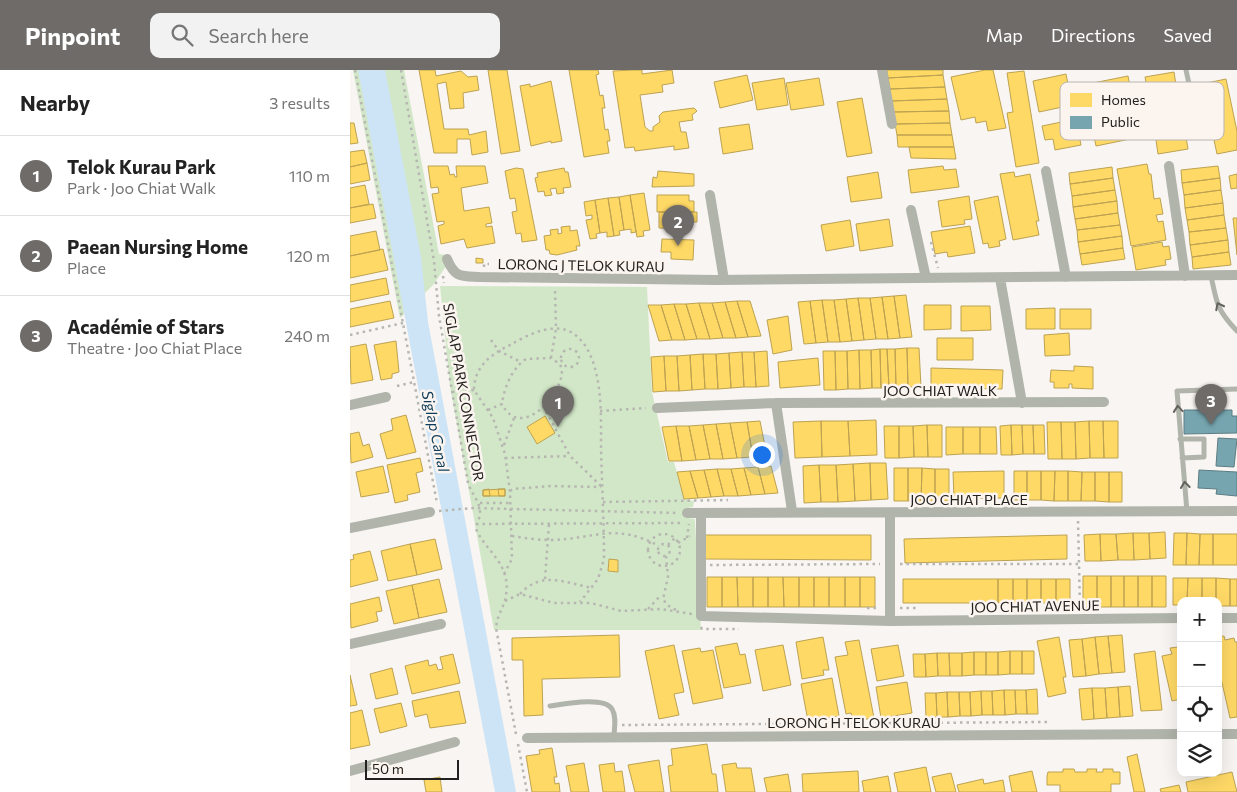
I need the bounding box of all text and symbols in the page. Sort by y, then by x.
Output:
search box [150,13,500,58]
text: Pinpoint [25,21,120,50]
icon: search [168,21,196,49]
text: Search here [208,24,309,47]
text: Map [986,24,1023,46]
text: Directions [1051,24,1135,46]
text: Saved [1163,24,1212,46]
legend [1060,82,1224,140]
text: Nearby [20,90,90,115]
text: Homes [1101,91,1146,108]
text: 3 results [269,93,330,112]
text: Public [1101,113,1140,130]
text: Telok Kurau Park [67,155,216,178]
text: 1 [32,166,40,185]
text: 110 m [289,166,330,185]
text: Park · Joo Chiat Walk [67,178,216,197]
pin: 2 [662,205,694,246]
text: Paean Nursing Home [67,235,248,258]
text: 2 [31,246,41,265]
text: 120 m [287,246,330,265]
street label: LORONG J TELOK KURAU [497,255,665,275]
text: Place [67,258,106,277]
street label: SIGLAP PARK CONNECTOR [440,302,488,482]
one-way arrow [1215,302,1225,311]
text: Académie of Stars [67,315,224,338]
text: 3 [31,326,41,345]
text: 240 m [284,326,330,345]
text: Theatre · Joo Chiat Place [67,338,242,357]
street label: JOO CHIAT WALK [883,382,997,399]
pin: 3 [1195,384,1227,425]
pin: 1 [542,386,574,427]
water label: Siglap Canal [419,389,454,474]
one-way arrow [1173,405,1184,413]
your location [749,442,775,468]
one-way arrow [1180,481,1191,489]
street label: JOO CHIAT PLACE [910,491,1028,508]
street label: JOO CHIAT AVENUE [970,596,1100,616]
map controls [1177,597,1222,777]
button: + [1177,597,1222,642]
button: − [1177,642,1222,687]
button: locate [1177,687,1222,732]
street label: LORONG H TELOK KURAU [767,714,941,731]
button: layers [1177,732,1222,777]
scale bar [365,757,459,780]
text: 50 m [372,760,404,777]

